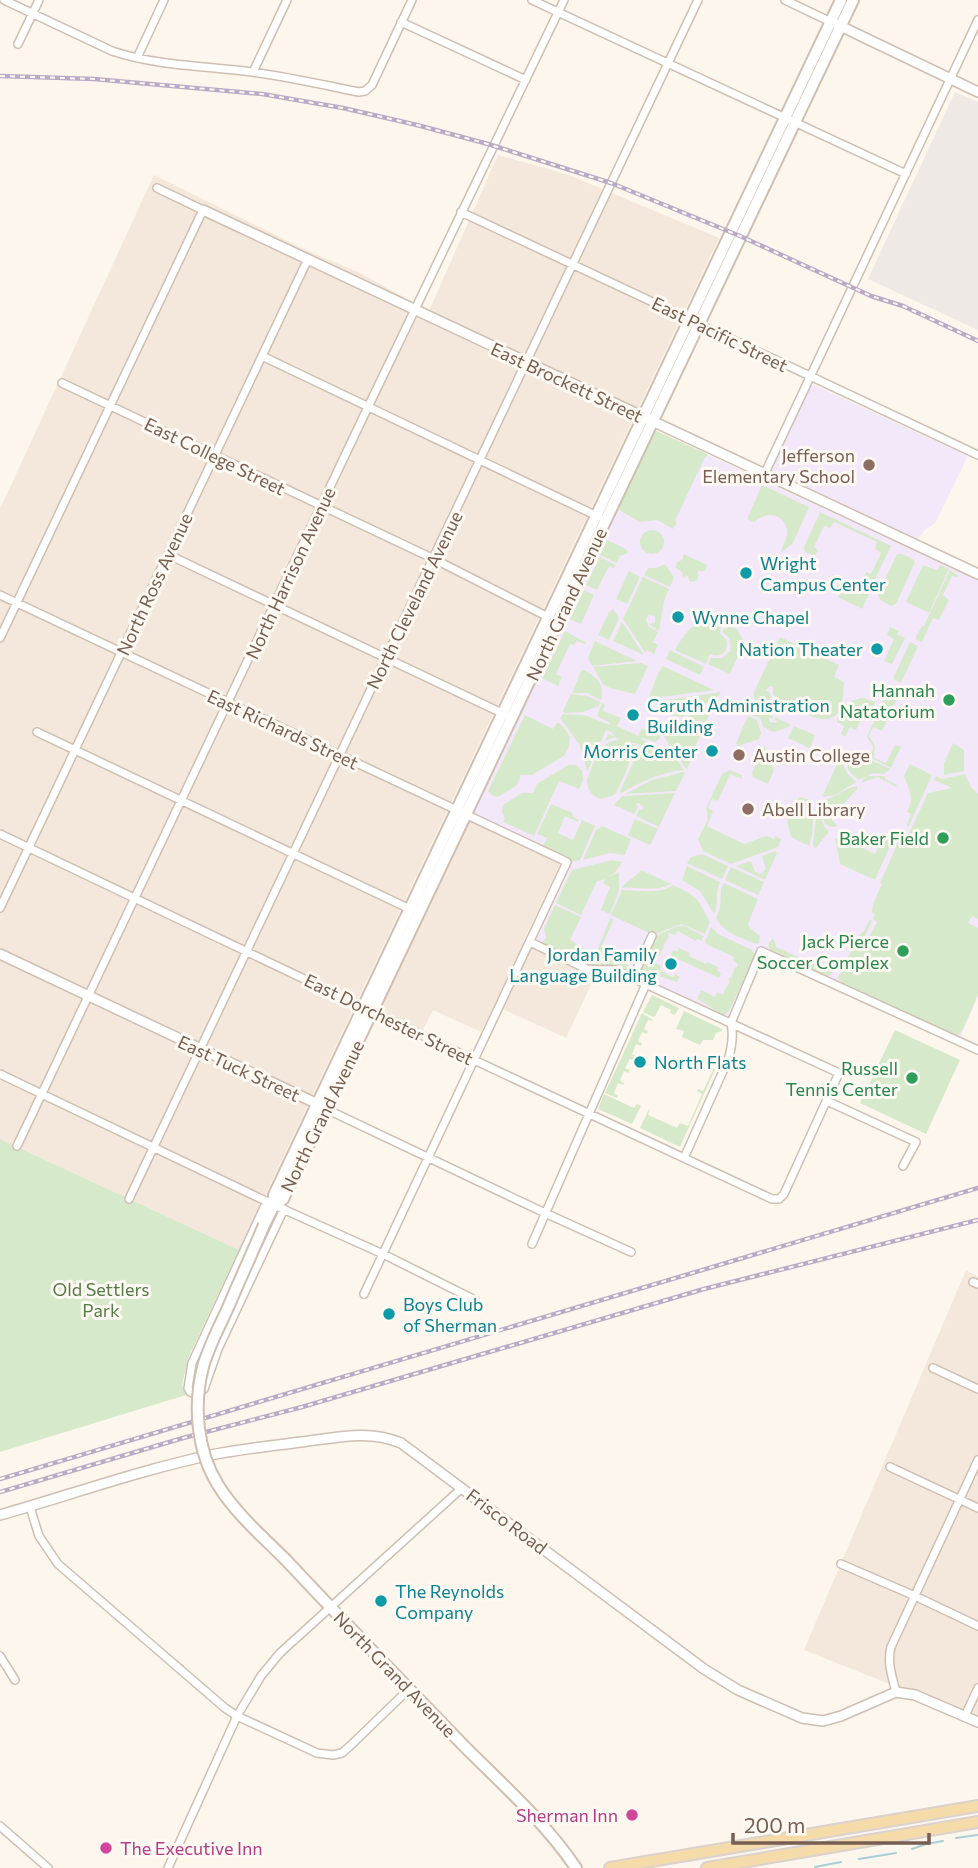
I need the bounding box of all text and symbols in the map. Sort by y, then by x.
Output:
street label: East Pacific Street [649,292,791,376]
street label: East Brockett Street [488,337,646,427]
street label: East College Street [141,412,289,500]
place label: Jefferson Elementary School [702,444,855,487]
marker: Jefferson Elementary School [861,457,877,473]
street label: North Harrison Avenue [240,483,340,663]
street label: North Cleveland Avenue [361,507,467,693]
street label: North Ross Avenue [111,509,197,659]
street label: North Grand Avenue [521,524,611,684]
place label: Wright Campus Center [760,552,886,595]
marker: Wright Campus Center [738,565,754,581]
place label: Wynne Chapel [692,606,809,628]
marker: Wynne Chapel [670,609,686,625]
place label: Nation Theater [739,638,863,660]
marker: Nation Theater [869,641,885,657]
place label: Hannah Natatorium [840,679,935,722]
street label: East Richards Street [204,684,362,774]
marker: Hannah Natatorium [941,692,957,708]
place label: Caruth Administration Building [647,694,830,737]
marker: Caruth Administration Building [625,707,641,723]
place label: Morris Center [583,740,698,762]
marker: Morris Center [704,743,720,759]
place label: Austin College [753,744,870,766]
marker: Austin College [731,747,747,763]
place label: Abell Library [762,798,866,820]
marker: Abell Library [740,801,756,817]
place label: Baker Field [839,827,929,849]
marker: Baker Field [935,830,951,846]
place label: Jack Pierce Soccer Complex [757,930,889,973]
place label: Jordan Family Language Building [509,943,657,986]
marker: Jack Pierce Soccer Complex [895,943,911,959]
marker: Jordan Family Language Building [663,956,679,972]
street label: East Dorchester Street [301,969,477,1069]
street label: East Tuck Street [174,1030,304,1106]
street label: North Grand Avenue [276,1036,368,1196]
place label: North Flats [654,1051,747,1073]
marker: North Flats [632,1054,648,1070]
place label: Russell Tennis Center [785,1057,898,1100]
marker: Russell Tennis Center [904,1070,920,1086]
park label: Old Settlers Park [53,1278,149,1321]
place label: Boys Club of Sherman [403,1293,497,1336]
marker: Boys Club of Sherman [381,1306,397,1322]
street label: Frisco Road [462,1484,552,1558]
place label: The Reynolds Company [395,1580,504,1623]
marker: The Reynolds Company [373,1593,389,1609]
street label: North Grand Avenue [329,1606,461,1742]
scale bar [733,1801,929,1845]
place label: Sherman Inn [516,1804,618,1826]
marker: Sherman Inn [624,1807,640,1823]
text: 200 m [744,1812,805,1837]
place label: The Executive Inn [120,1837,263,1859]
marker: The Executive Inn [98,1840,114,1856]

